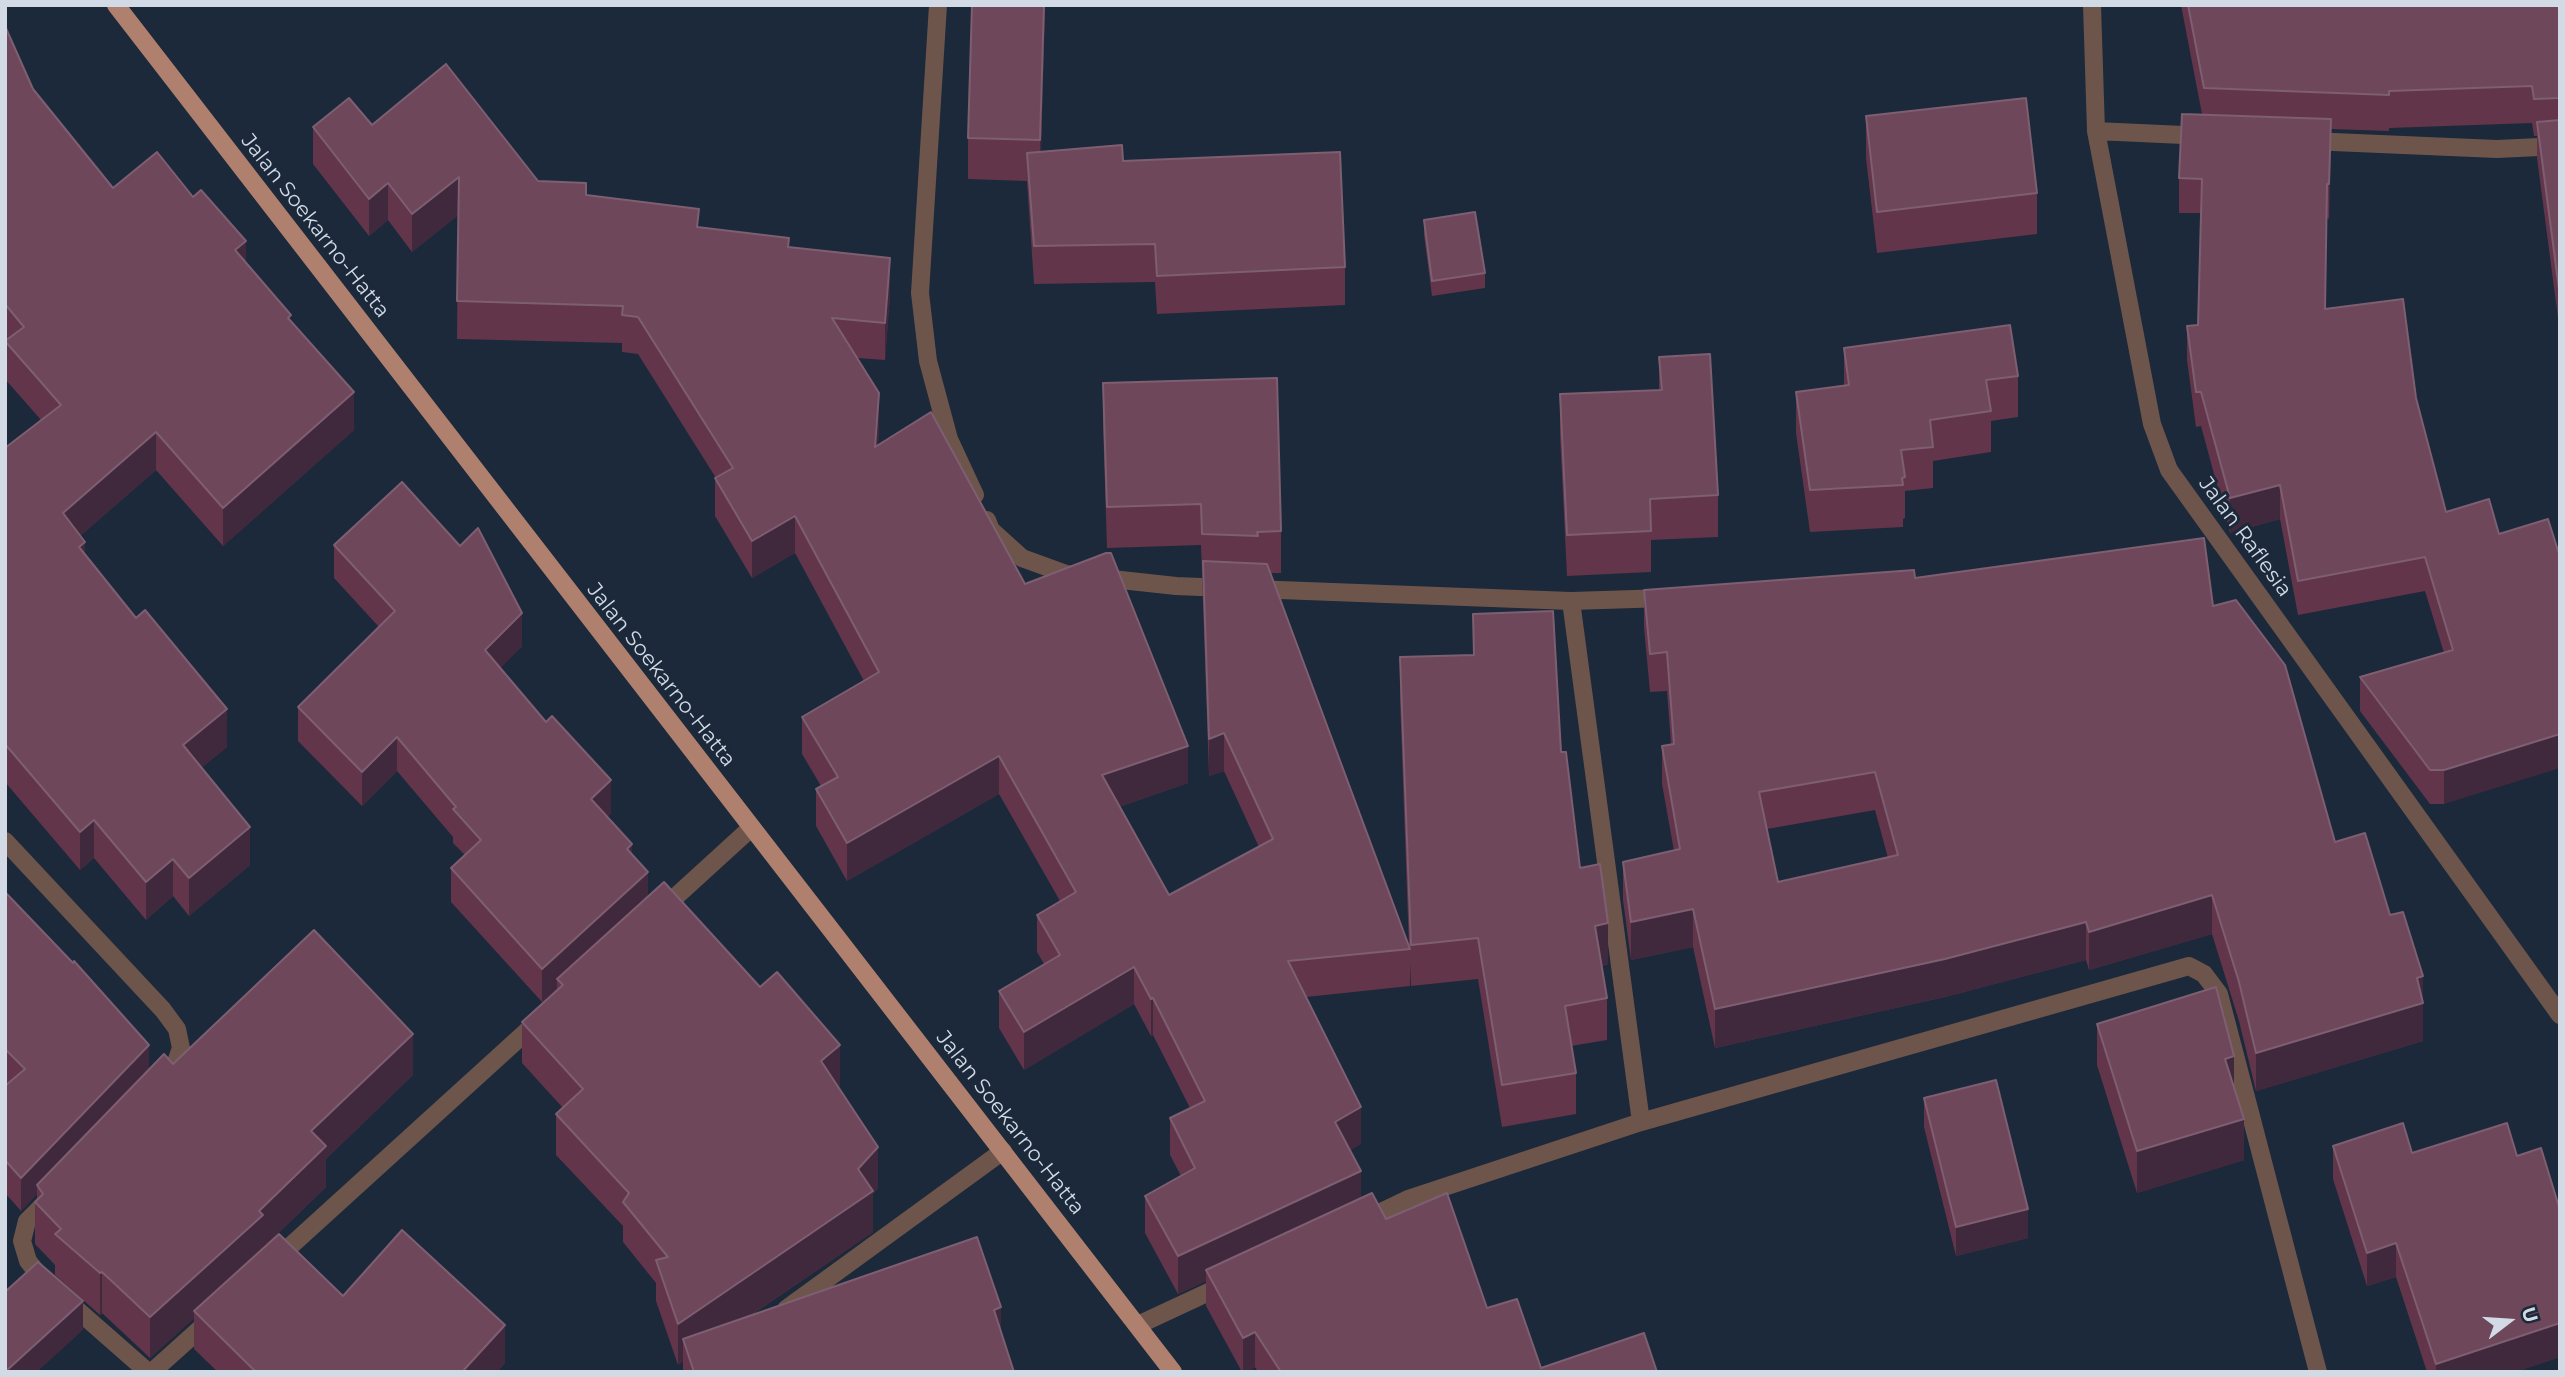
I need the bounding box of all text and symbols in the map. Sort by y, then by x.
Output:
street label: Jalan Soekarno-Hatta [235,129,395,323]
street label: Jalan Raflesia [2193,472,2297,602]
street label: Jalan Soekarno-Hatta [581,578,741,772]
street label: Jalan Soekarno-Hatta [930,1026,1090,1220]
north arrow [2474,1286,2544,1356]
text: U [2516,1304,2543,1325]

